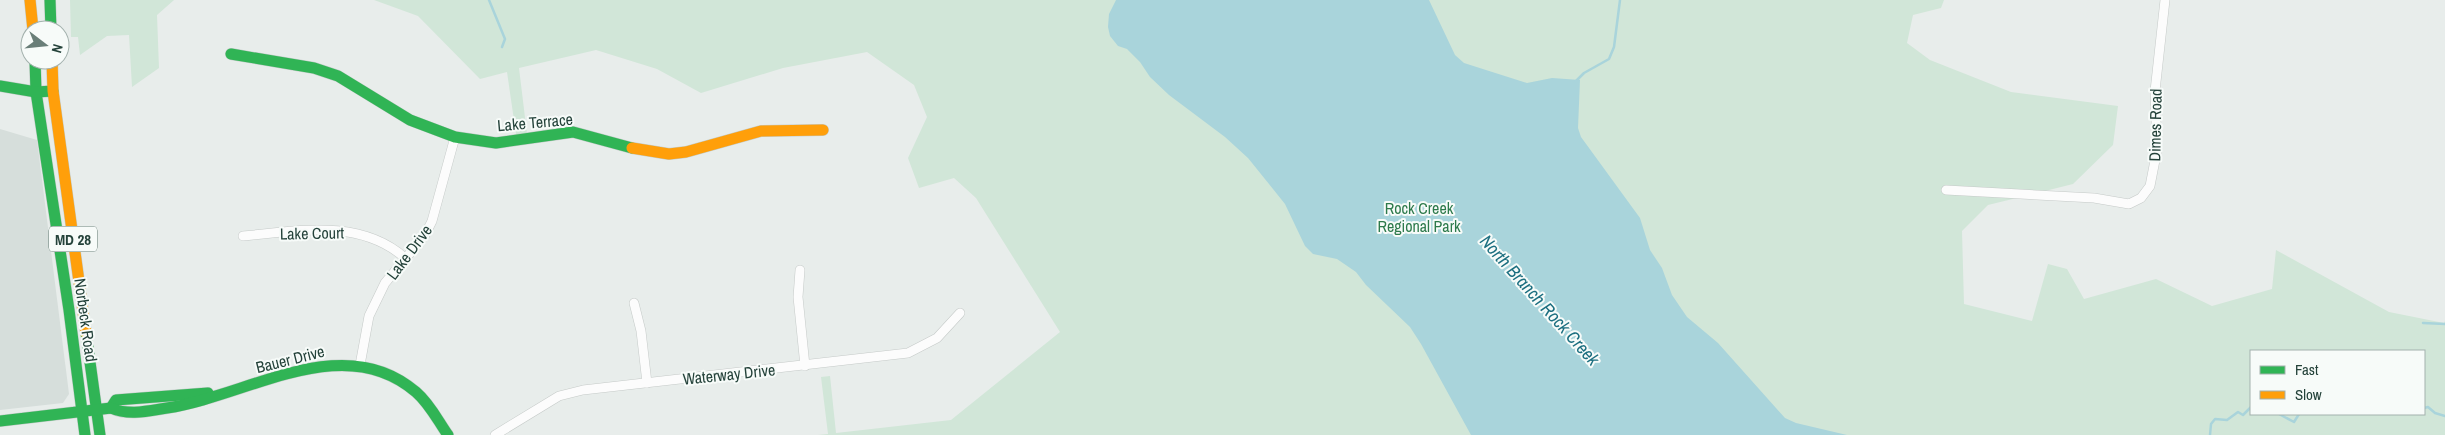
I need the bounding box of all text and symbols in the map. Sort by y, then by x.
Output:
north arrow [20,20,70,70]
text: N [48,42,67,55]
street label: Dimes Road [2143,88,2167,162]
street label: Lake Terrace [496,108,574,136]
park label: Rock Creek Regional Park [1377,197,1461,237]
street label: Lake Drive [381,220,437,284]
street label: Lake Court [280,221,345,245]
road number: MD 28 [49,226,97,252]
water label: North Branch Rock Creek [1474,229,1606,371]
street label: Norbeck Road [69,277,103,363]
street label: Bauer Drive [253,340,327,378]
legend [2250,350,2425,415]
street label: Waterway Drive [682,358,776,390]
text: Fast [2295,359,2319,380]
text: Slow [2295,384,2322,405]

